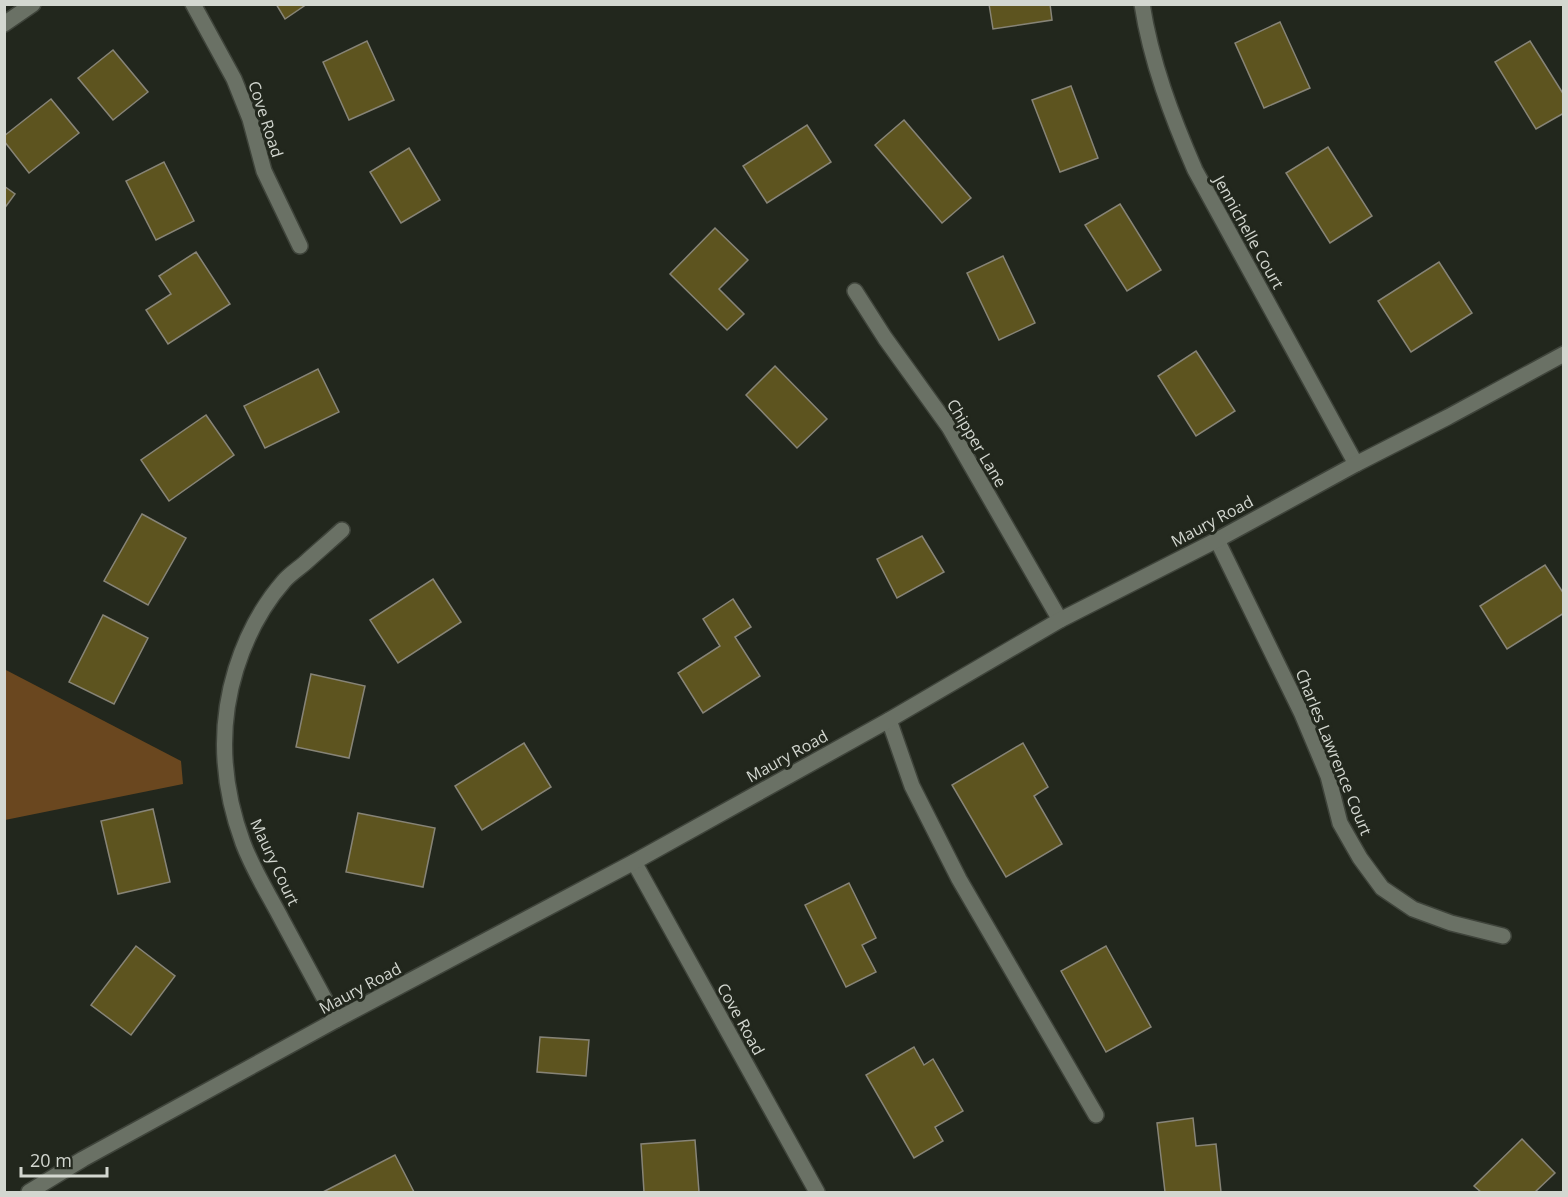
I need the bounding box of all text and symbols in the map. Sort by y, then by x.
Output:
street label: Cove Road [243,78,289,160]
street label: Jennichelle Court [1208,170,1289,293]
street label: Chipper Lane [942,395,1012,491]
street label: Maury Road [1167,490,1257,552]
street label: Charles Lawrence Court [1291,666,1378,839]
street label: Maury Road [742,725,832,787]
street label: Maury Court [245,815,305,909]
street label: Maury Road [315,957,405,1019]
street label: Cove Road [712,979,770,1059]
scale bar [21,1140,106,1178]
text: 20 m [30,1148,72,1172]

